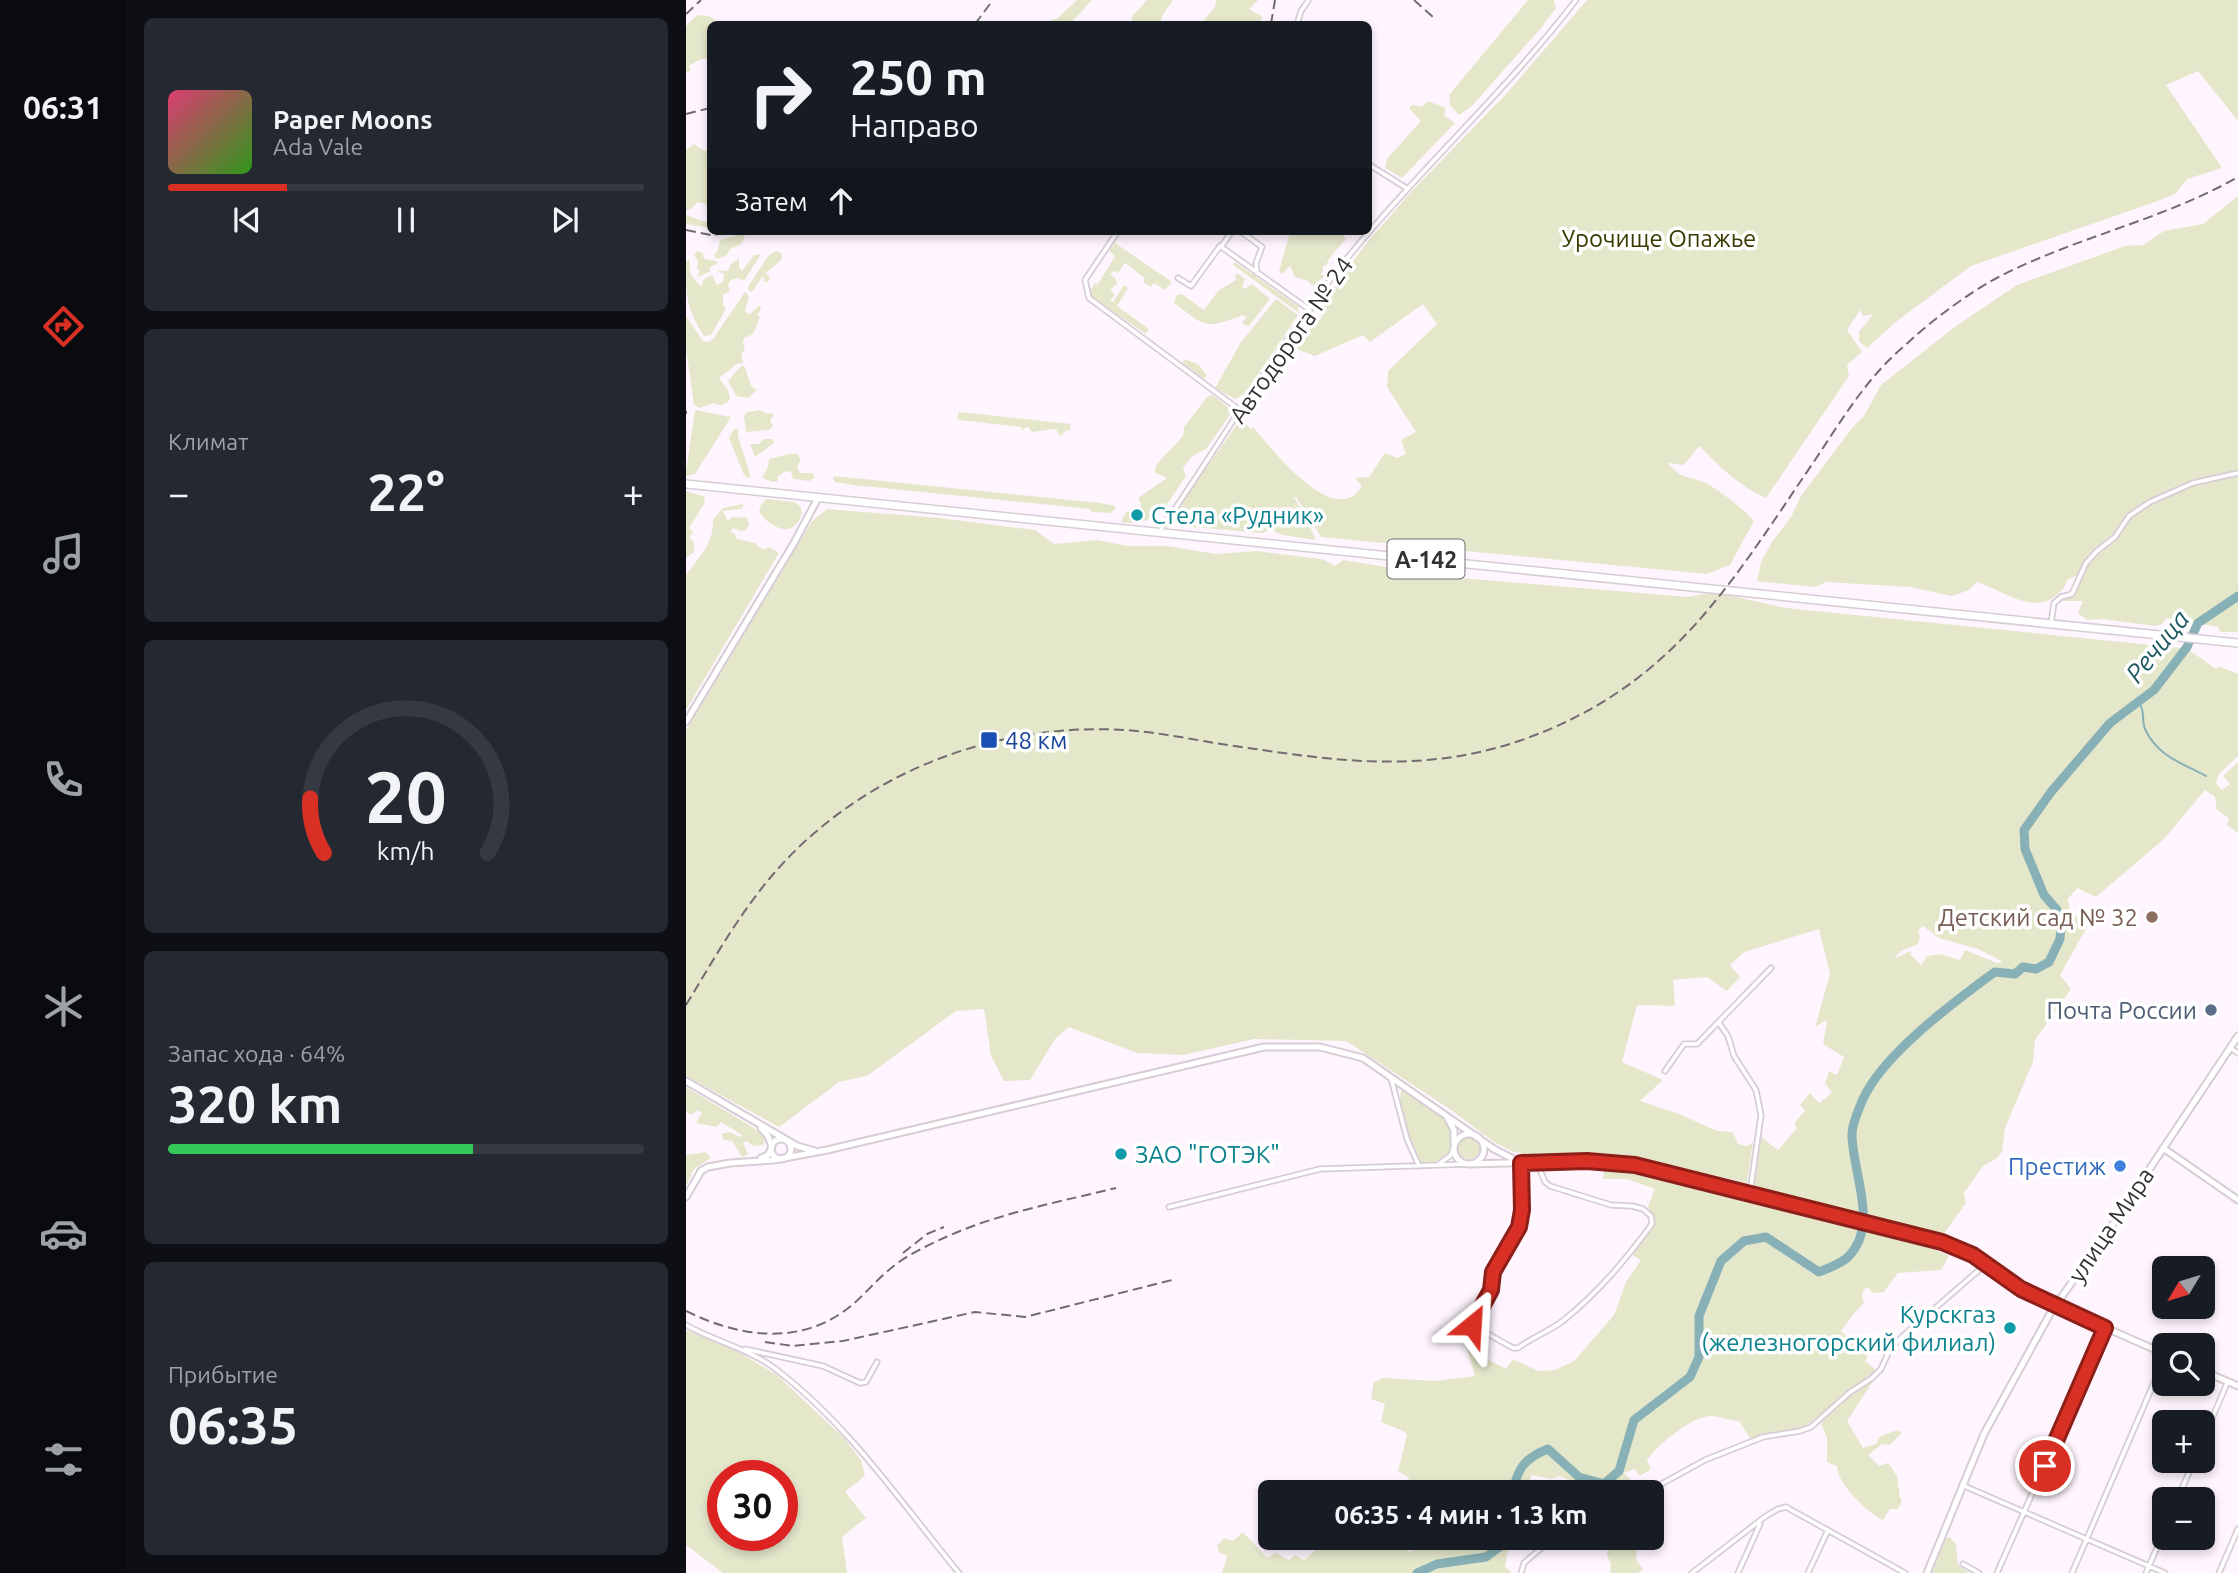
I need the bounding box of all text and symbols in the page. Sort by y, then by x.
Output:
icon: right [735,49,826,140]
text: 250 m [850,49,987,104]
text: 06:31 [23,89,103,125]
text: Paper Moons [273,105,432,134]
text: Направо [850,107,979,143]
text: Ada Vale [273,134,363,159]
icon: ahead [822,182,860,220]
text: Затем [735,187,808,216]
icon: previous [228,201,266,239]
icon: pause [387,201,425,239]
icon: next [546,201,584,239]
park label: Урочище Опажье [1562,225,1756,252]
street label: Автодорога № 24 [1224,252,1358,428]
icon: directions [39,302,88,351]
text: Климат [168,429,248,454]
text: 22° [367,463,445,521]
text: − [168,472,189,514]
text: + [623,472,644,514]
place label: Стела «Рудник» [1151,502,1324,529]
marker: Стела «Рудник» [1129,507,1145,523]
icon: music [39,529,88,578]
road number: А-142 [1388,540,1464,579]
water label: Речица [2119,604,2195,688]
place label: 48 км [1005,727,1067,754]
marker: 48 км [979,730,999,750]
icon: phone [39,755,88,804]
text: 20 [365,755,447,837]
text: km/h [377,836,435,864]
place label: Детский сад № 32 [1938,904,2138,931]
marker: Детский сад № 32 [2144,909,2160,925]
icon: climate [39,982,88,1031]
place label: Почта России [2046,997,2197,1024]
marker: Почта России [2203,1002,2219,1018]
text: Запас хода · 64% [168,1041,345,1066]
text: 320 km [168,1075,342,1133]
place label: ЗАО "ГОТЭК" [1135,1141,1280,1168]
marker: ЗАО "ГОТЭК" [1113,1146,1129,1162]
place label: Престиж [2008,1153,2106,1180]
marker: Престиж [2112,1158,2128,1174]
street label: улица Мира [2063,1162,2159,1288]
icon: car [39,1209,88,1258]
north arrow [2152,1256,2216,1320]
map controls [2152,1256,2215,1550]
position arrow [1435,1288,1509,1362]
place label: Курскгаз (железногорский филиал) [1701,1301,1996,1356]
marker: Курскгаз (железногорский филиал) [2002,1320,2018,1336]
button: search [2152,1333,2215,1396]
text: Прибытие [168,1362,278,1387]
text: 06:35 [168,1396,298,1454]
button: + [2152,1410,2215,1473]
icon: filters [39,1435,88,1484]
pin [2015,1436,2075,1496]
icon: arrive [2026,1447,2064,1485]
speed limit sign: 30 [707,1460,798,1551]
button: − [2152,1487,2215,1550]
text: 06:35 · 4 мин · 1.3 km [1334,1500,1588,1529]

